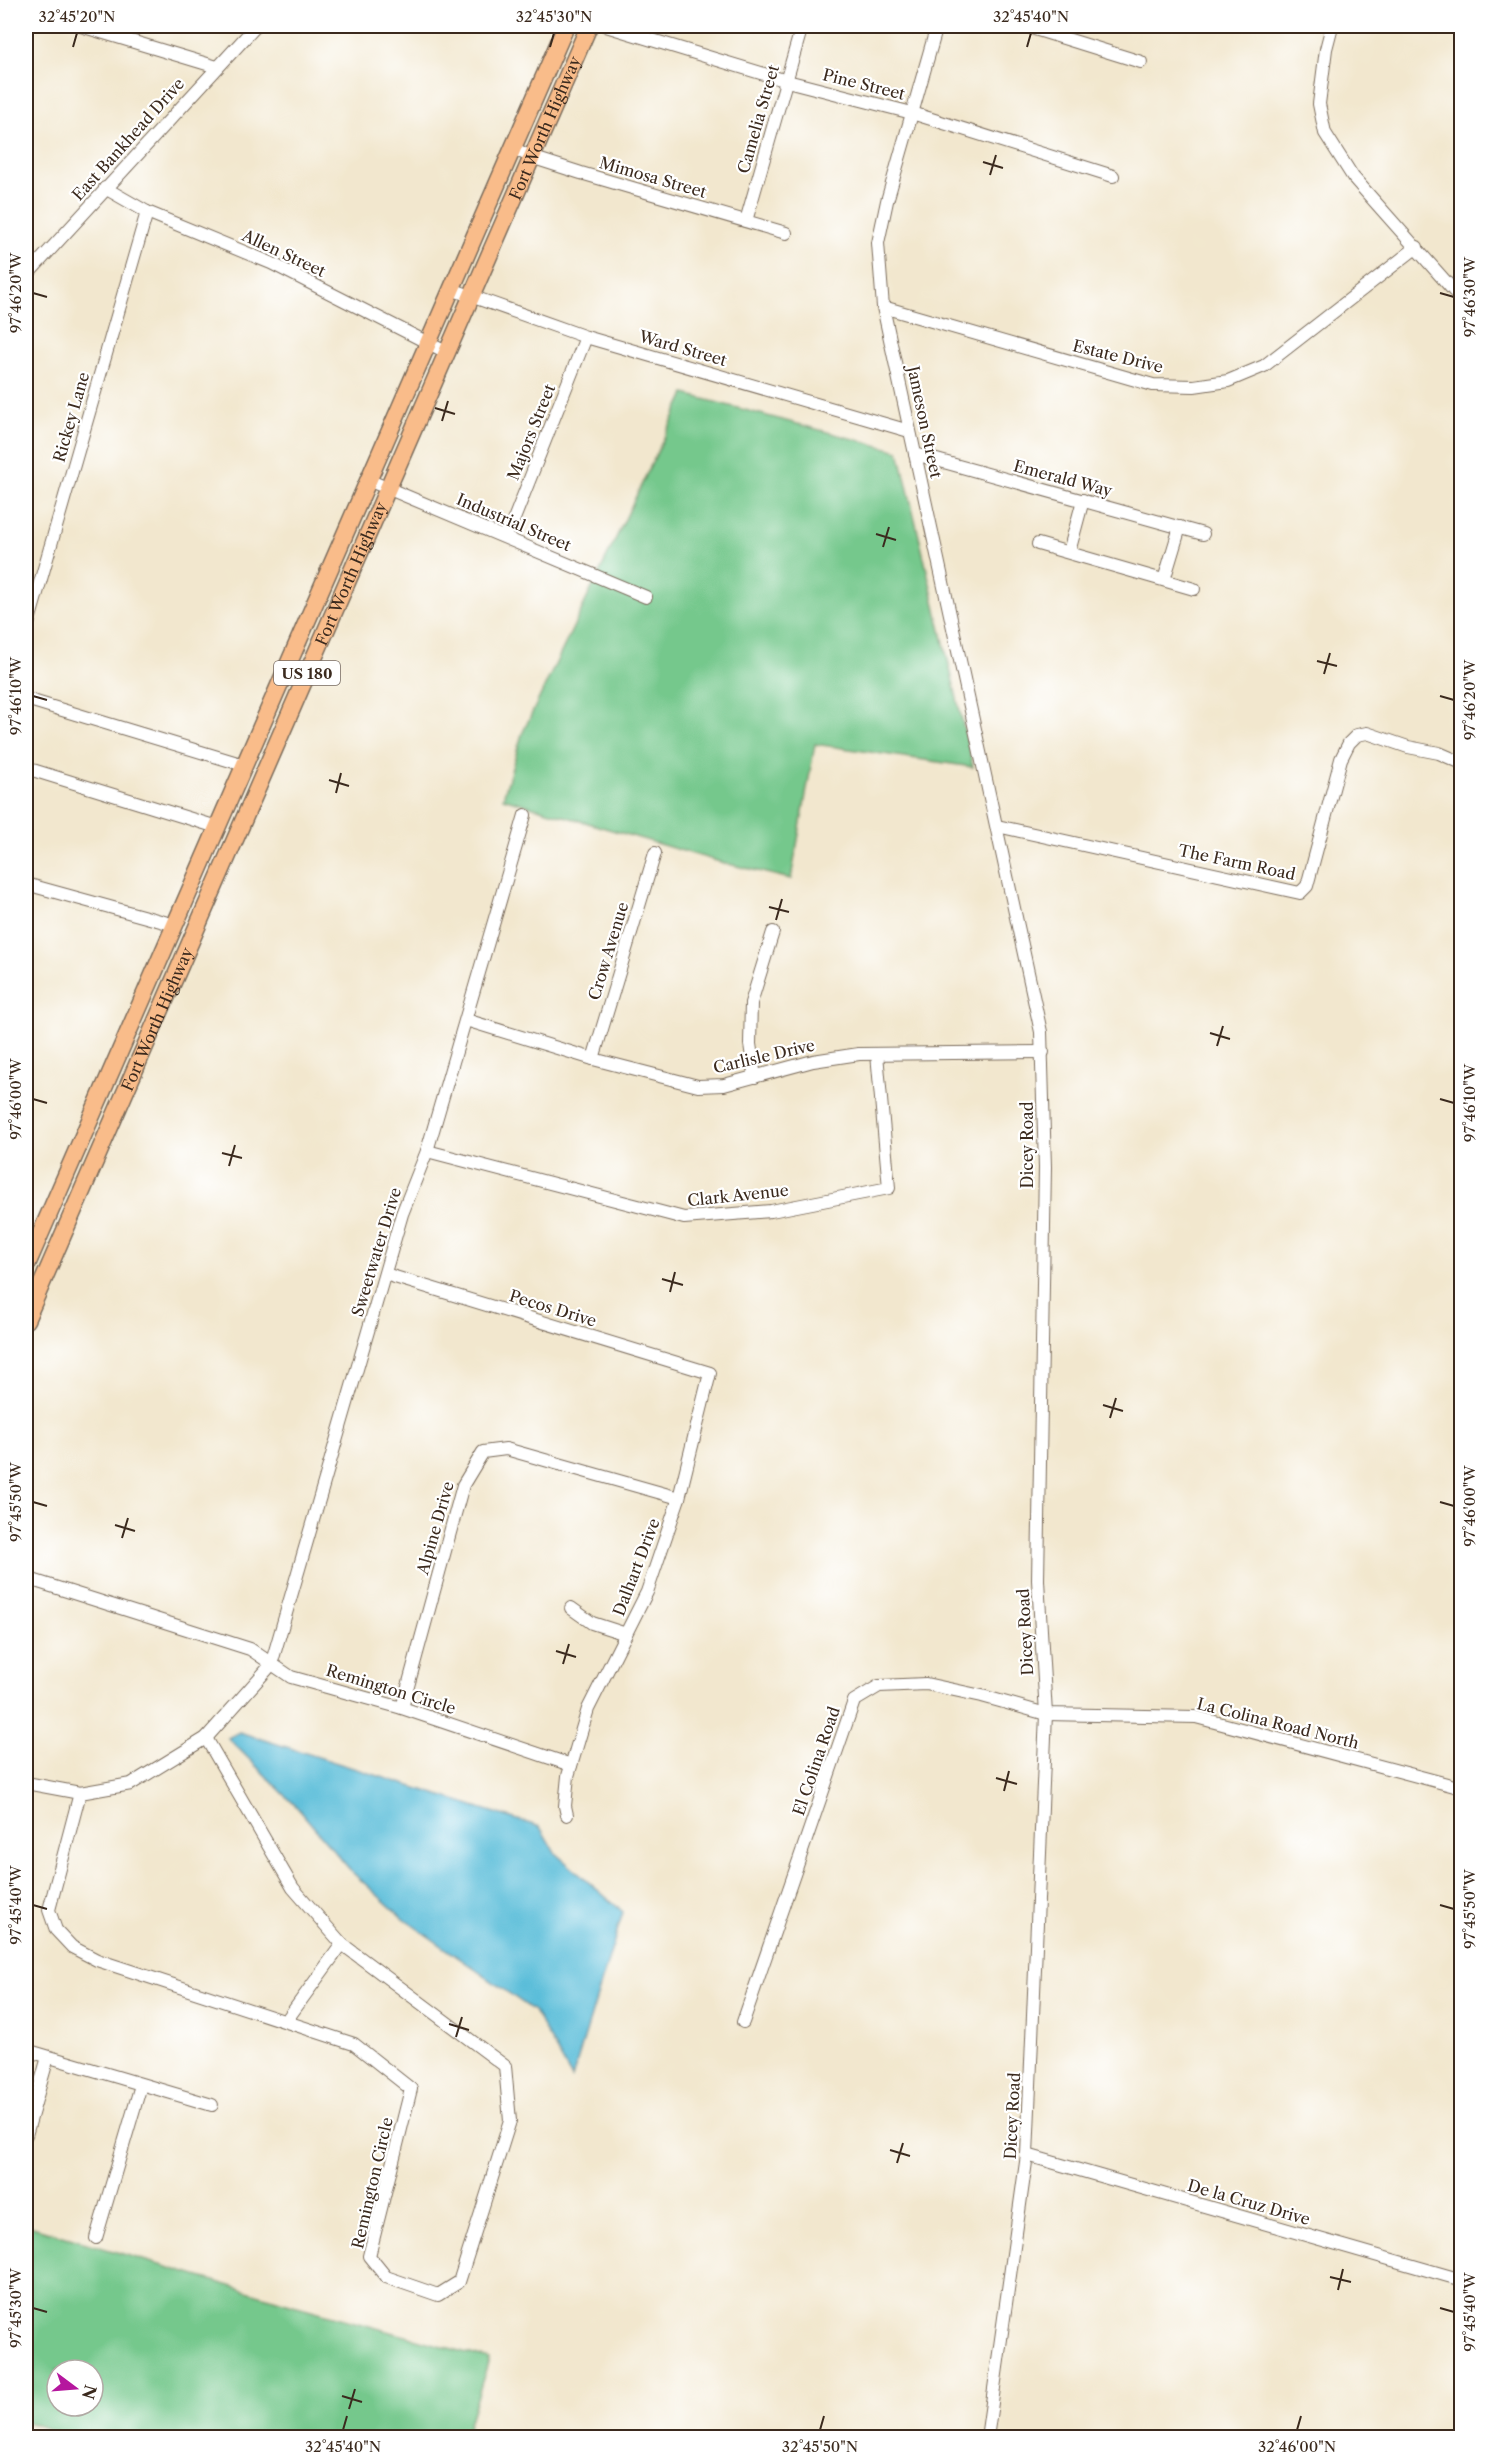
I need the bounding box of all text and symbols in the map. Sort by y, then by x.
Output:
text: 32°45'20"N [39,7,115,26]
text: 32°45'30"N [516,7,592,26]
text: 32°45'40"N [993,7,1069,26]
street label: Fort Worth Highway [505,52,585,203]
street label: Camelia Street [733,62,783,176]
street label: Pine Street [821,64,908,104]
street label: East Bankhead Drive [68,74,188,204]
street label: Mimosa Street [597,152,709,202]
street label: Allen Street [238,225,329,281]
text: 97°46'20"W [6,252,25,333]
text: 97°46'30"W [1460,256,1479,337]
street label: Ward Street [636,326,730,370]
street label: Estate Drive [1071,335,1165,377]
street label: Jameson Street [903,361,947,480]
street label: Rickey Lane [49,370,93,464]
street label: Majors Street [503,381,560,483]
street label: Emerald Way [1012,455,1116,501]
street label: Industrial Street [454,489,575,555]
street label: Fort Worth Highway [311,498,391,649]
text: 97°46'10"W [6,656,25,735]
text: 97°46'20"W [1460,659,1479,740]
road number: US 180 [274,661,340,685]
street label: The Farm Road [1177,840,1298,884]
street label: Crow Avenue [584,900,632,1002]
street label: Fort Worth Highway [117,943,197,1094]
street label: Carlisle Drive [711,1035,817,1077]
text: 97°46'00"W [6,1058,25,1140]
text: 97°46'10"W [1460,1063,1479,1142]
street label: Dicey Road [1017,1101,1037,1189]
street label: Clark Avenue [686,1180,790,1210]
street label: Sweetwater Drive [347,1185,405,1319]
street label: Pecos Drive [507,1285,599,1331]
text: 97°45'50"W [6,1462,25,1542]
text: 97°46'00"W [1460,1465,1479,1547]
street label: Alpine Drive [412,1479,458,1578]
street label: Dalhart Drive [608,1515,664,1619]
street label: Dicey Road [1013,1588,1037,1676]
street label: Remington Circle [324,1660,458,1718]
street label: La Colina Road North [1195,1693,1361,1753]
street label: El Colina Road [788,1704,844,1818]
text: 97°45'40"W [6,1865,25,1945]
text: 97°45'50"W [1460,1869,1479,1949]
street label: Dicey Road [1000,2072,1024,2160]
street label: Remington Circle [347,2115,397,2251]
street label: De la Cruz Drive [1185,2175,1313,2229]
text: 97°45'30"W [6,2267,25,2348]
text: 97°45'40"W [1460,2272,1479,2352]
north arrow [45,2358,105,2418]
text: N [78,2383,101,2402]
text: 32°45'40"N [305,2437,381,2456]
text: 32°45'50"N [782,2437,858,2456]
text: 32°46'00"N [1258,2437,1336,2456]

